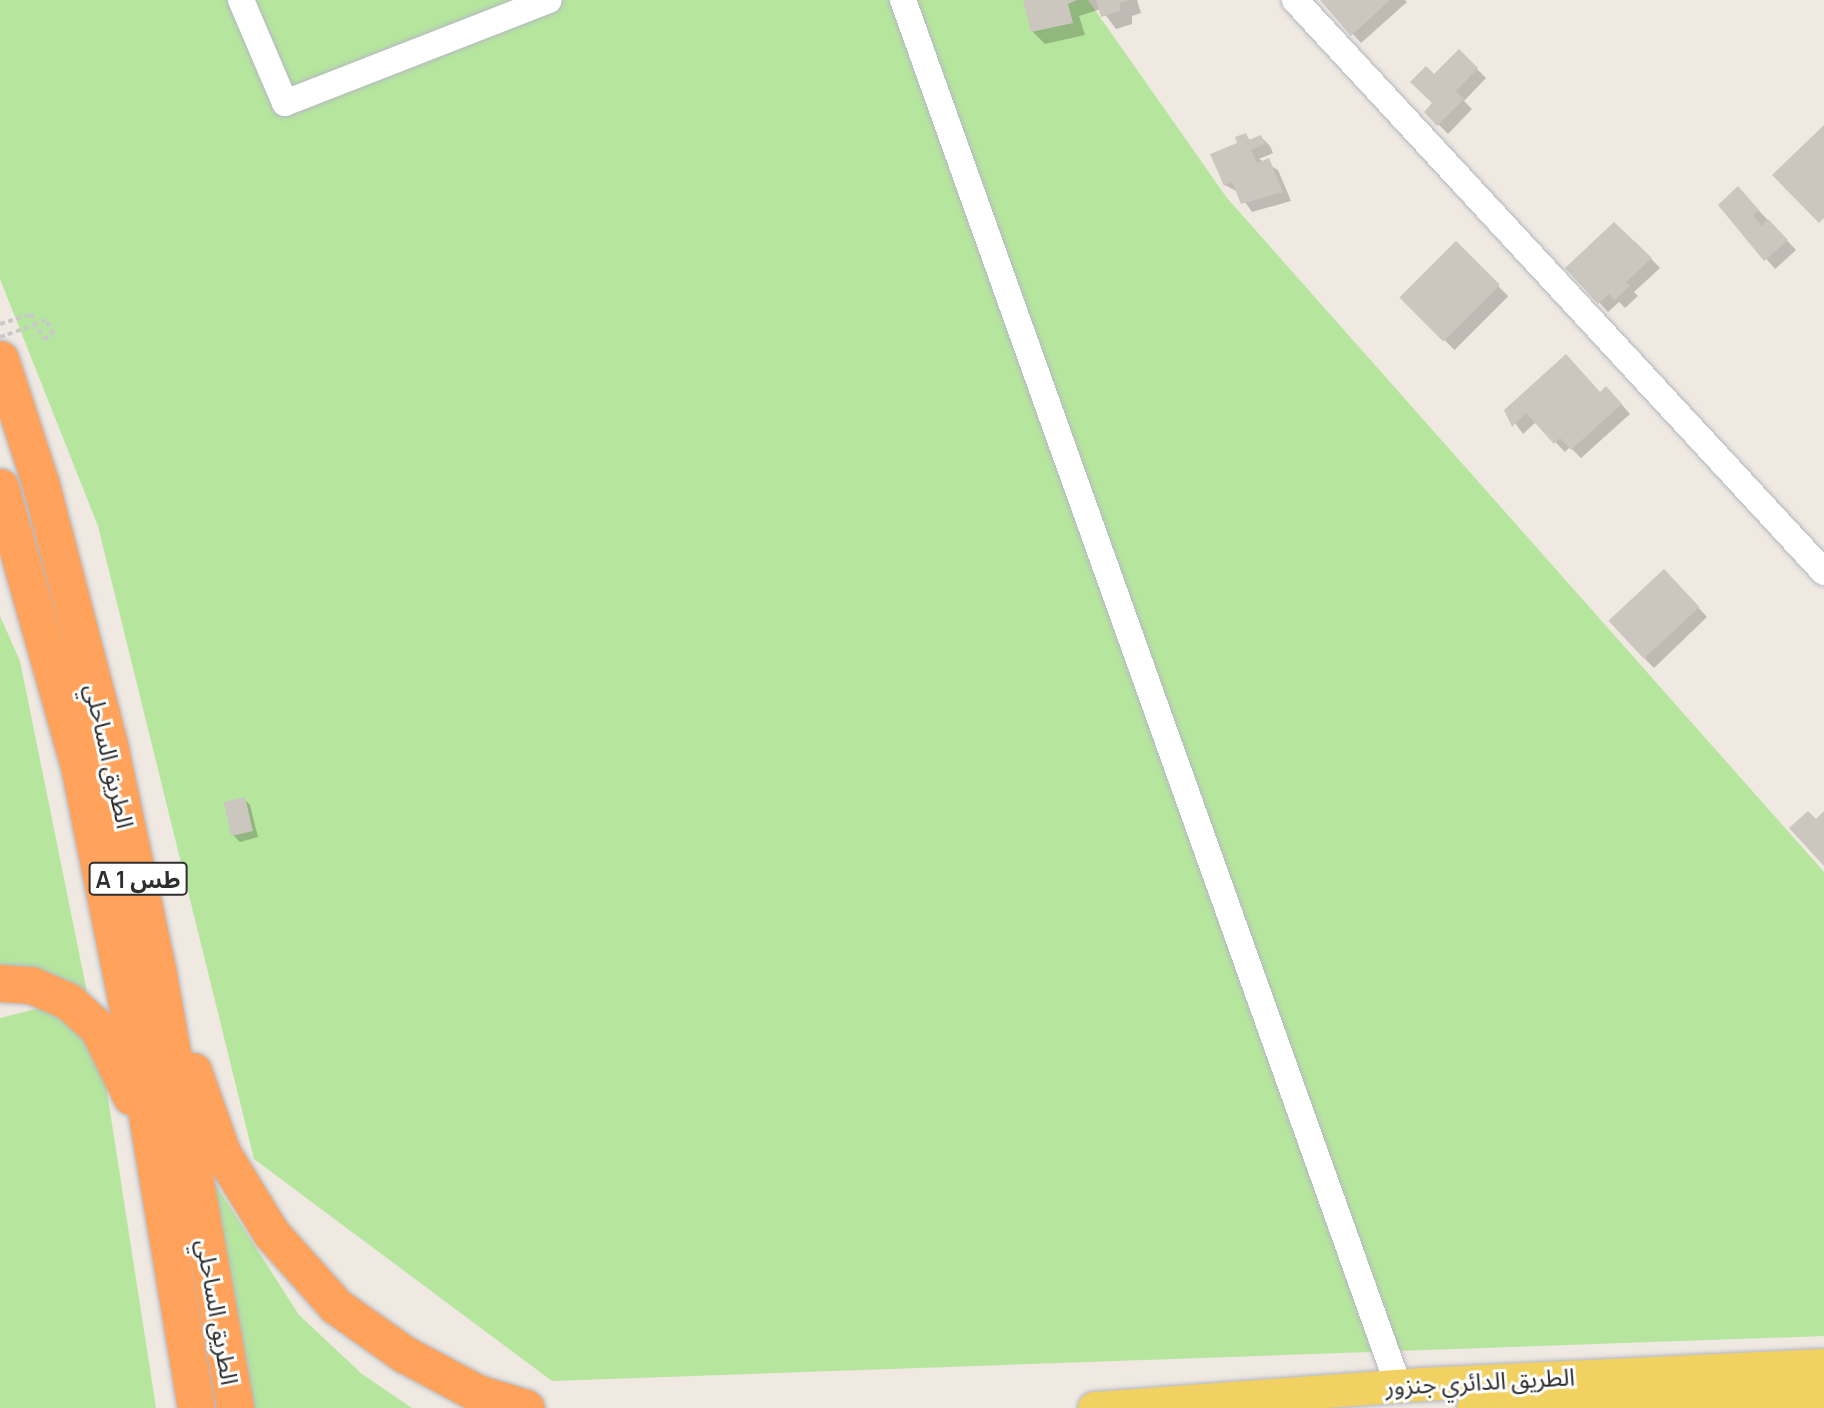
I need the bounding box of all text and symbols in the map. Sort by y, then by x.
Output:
street label: الطريق الساحلي [79,681,141,831]
road number: A 1 طس [87,860,189,898]
street label: الطريق الساحلي [191,1237,245,1387]
street label: الطريق الدائري جنزور [1384,1362,1576,1400]

